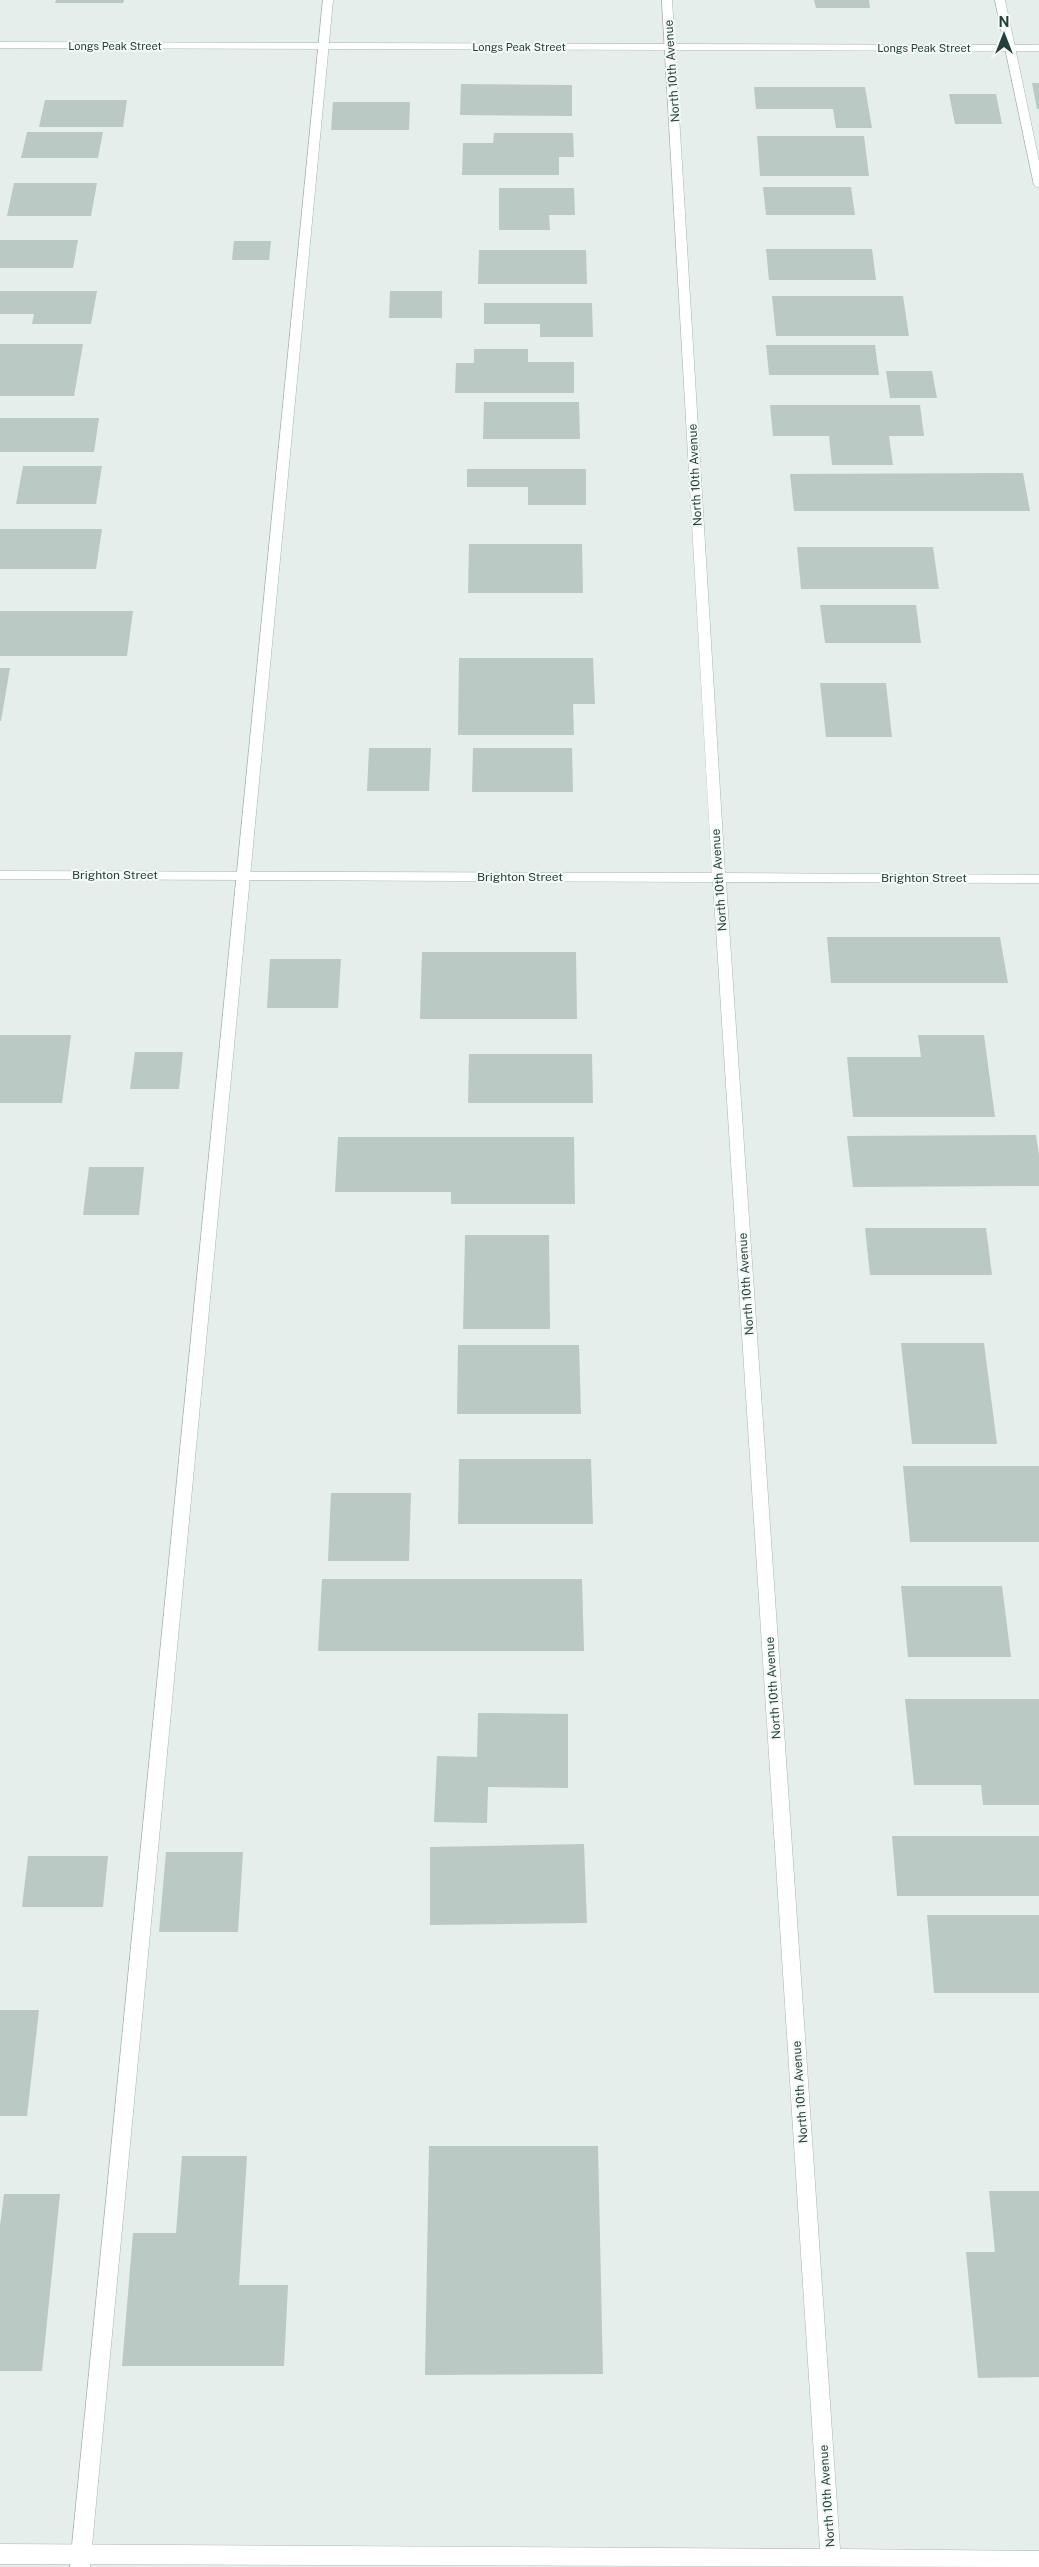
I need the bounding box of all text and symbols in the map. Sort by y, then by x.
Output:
north arrow [979,10,1029,60]
text: N [999,14,1009,30]
street label: North 10th Avenue [661,19,683,123]
street label: Longs Peak Street [68,40,162,52]
street label: Longs Peak Street [472,41,566,53]
street label: Longs Peak Street [877,42,971,54]
street label: North 10th Avenue [685,423,705,527]
street label: North 10th Avenue [708,828,730,932]
street label: Brighton Street [72,868,158,882]
street label: Brighton Street [477,870,563,884]
street label: Brighton Street [881,871,967,885]
street label: North 10th Avenue [735,1232,757,1336]
street label: North 10th Avenue [762,1636,784,1740]
street label: North 10th Avenue [789,2040,811,2144]
street label: North 10th Avenue [816,2444,838,2548]

